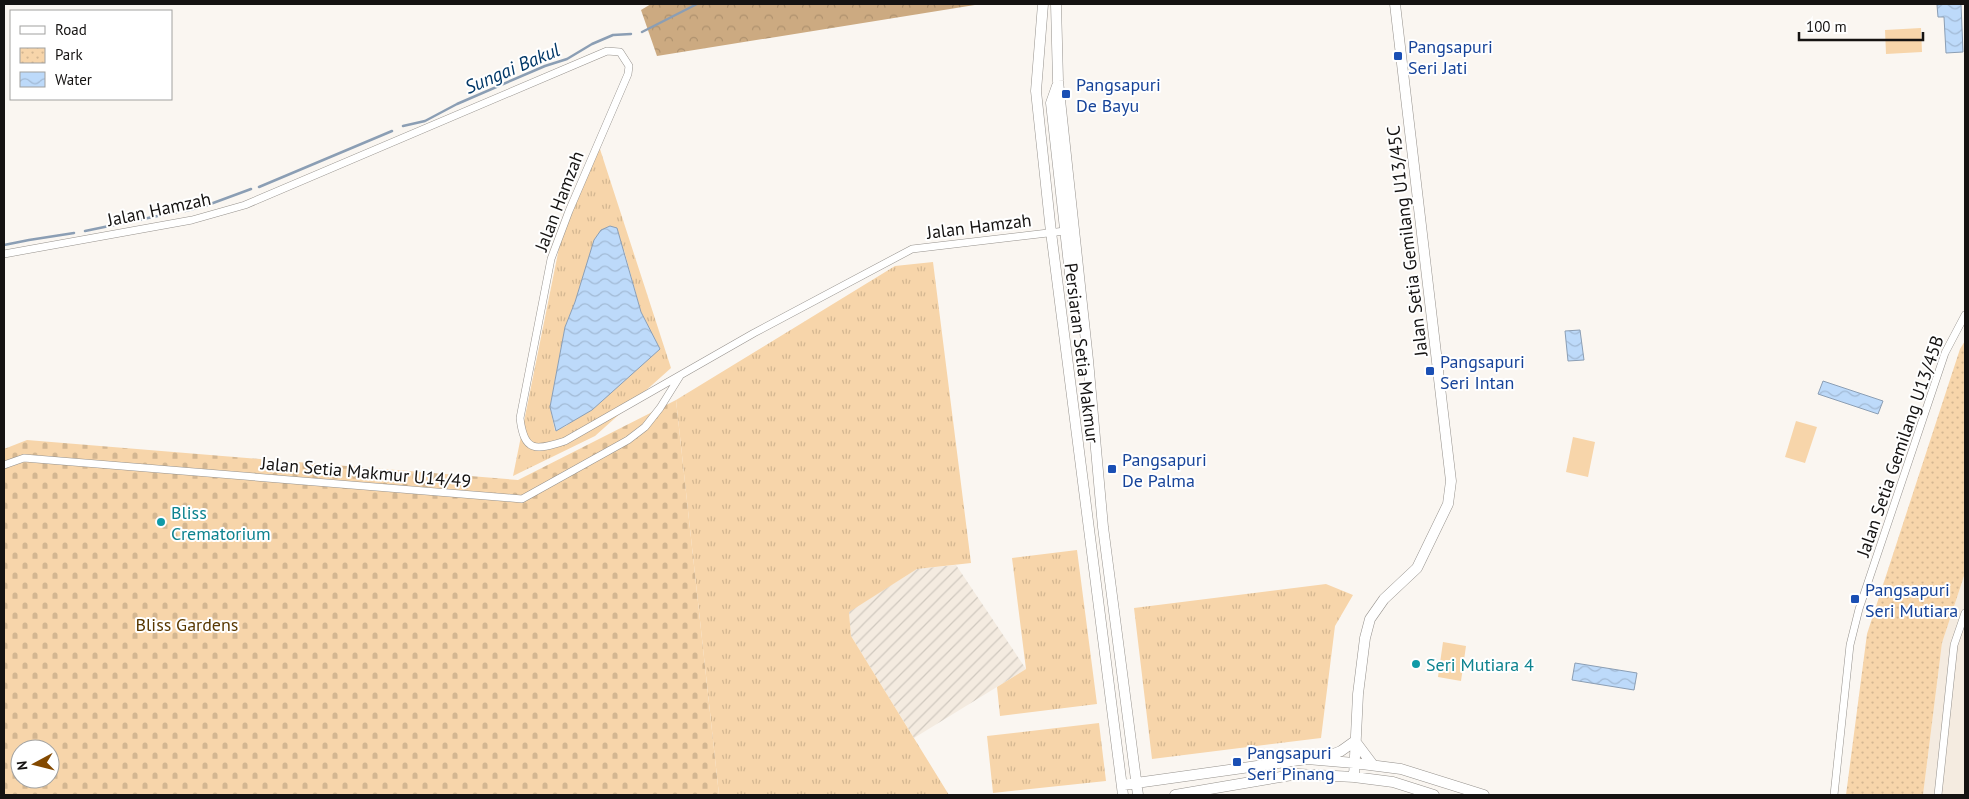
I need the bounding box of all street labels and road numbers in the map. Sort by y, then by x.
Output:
street label: Jalan Setia Gemilang U13/45C [1381,124,1433,359]
street label: Jalan Hamzah [529,148,589,255]
street label: Jalan Hamzah [104,187,213,231]
street label: Jalan Hamzah [924,208,1033,244]
street label: Persiaran Setia Makmur [1060,262,1104,444]
street label: Jalan Setia Gemilang U13/45B [1851,332,1949,561]
street label: Jalan Setia Makmur U14/49 [259,451,472,493]

